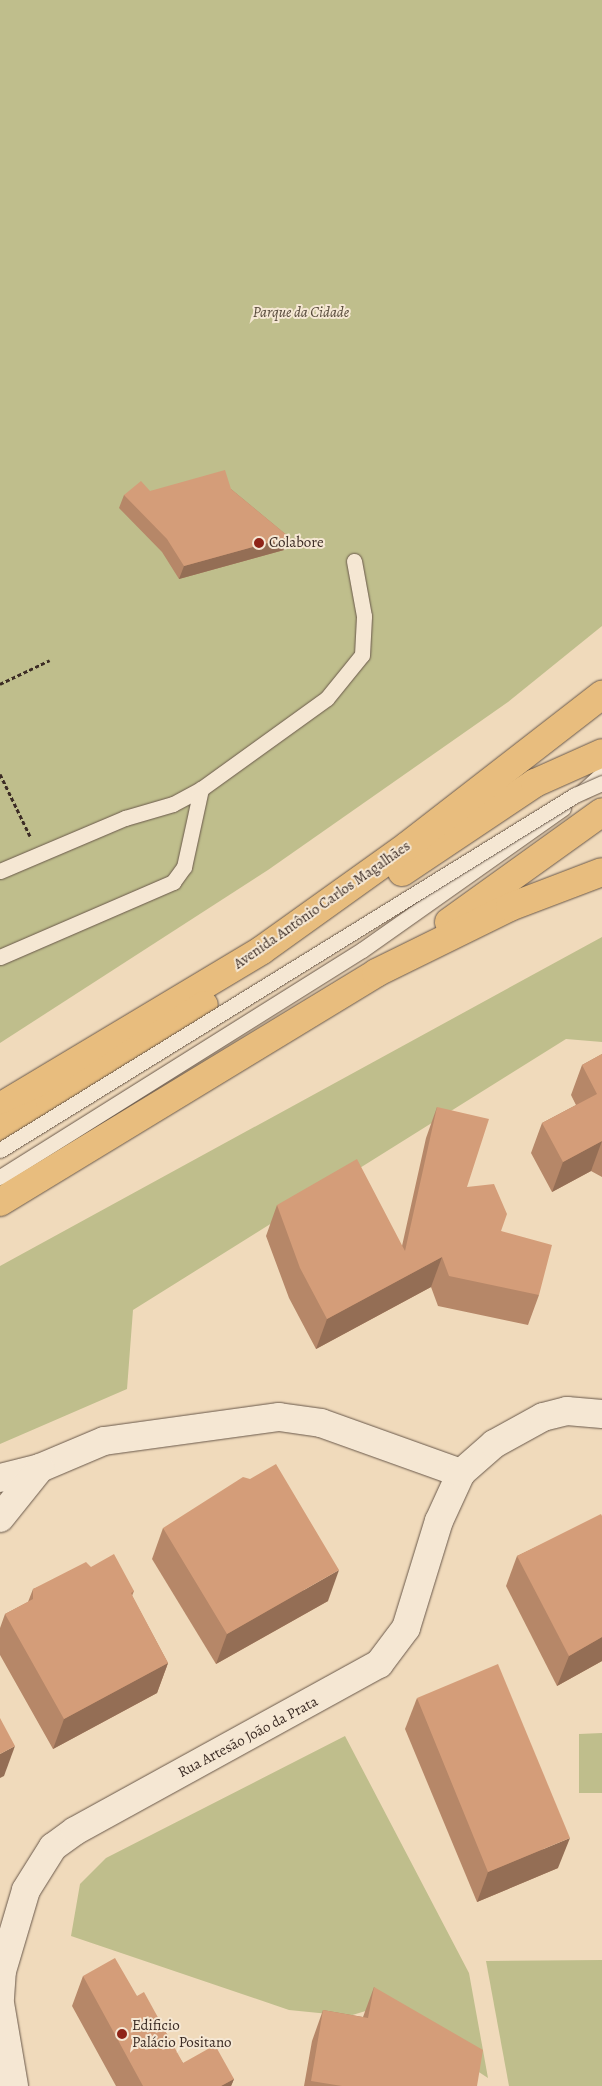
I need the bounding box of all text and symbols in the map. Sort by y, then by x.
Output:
park label: Parque da Cidade [253,304,349,322]
place label: Colabore [269,534,324,552]
marker: Colabore [253,537,265,549]
street label: Avenida Antônio Carlos Magalhães [230,837,414,973]
street label: Rua Artesão João da Prata [175,1692,321,1782]
place label: Edificio Palácio Positano [132,2016,232,2051]
marker: Edificio Palácio Positano [116,2028,128,2040]

